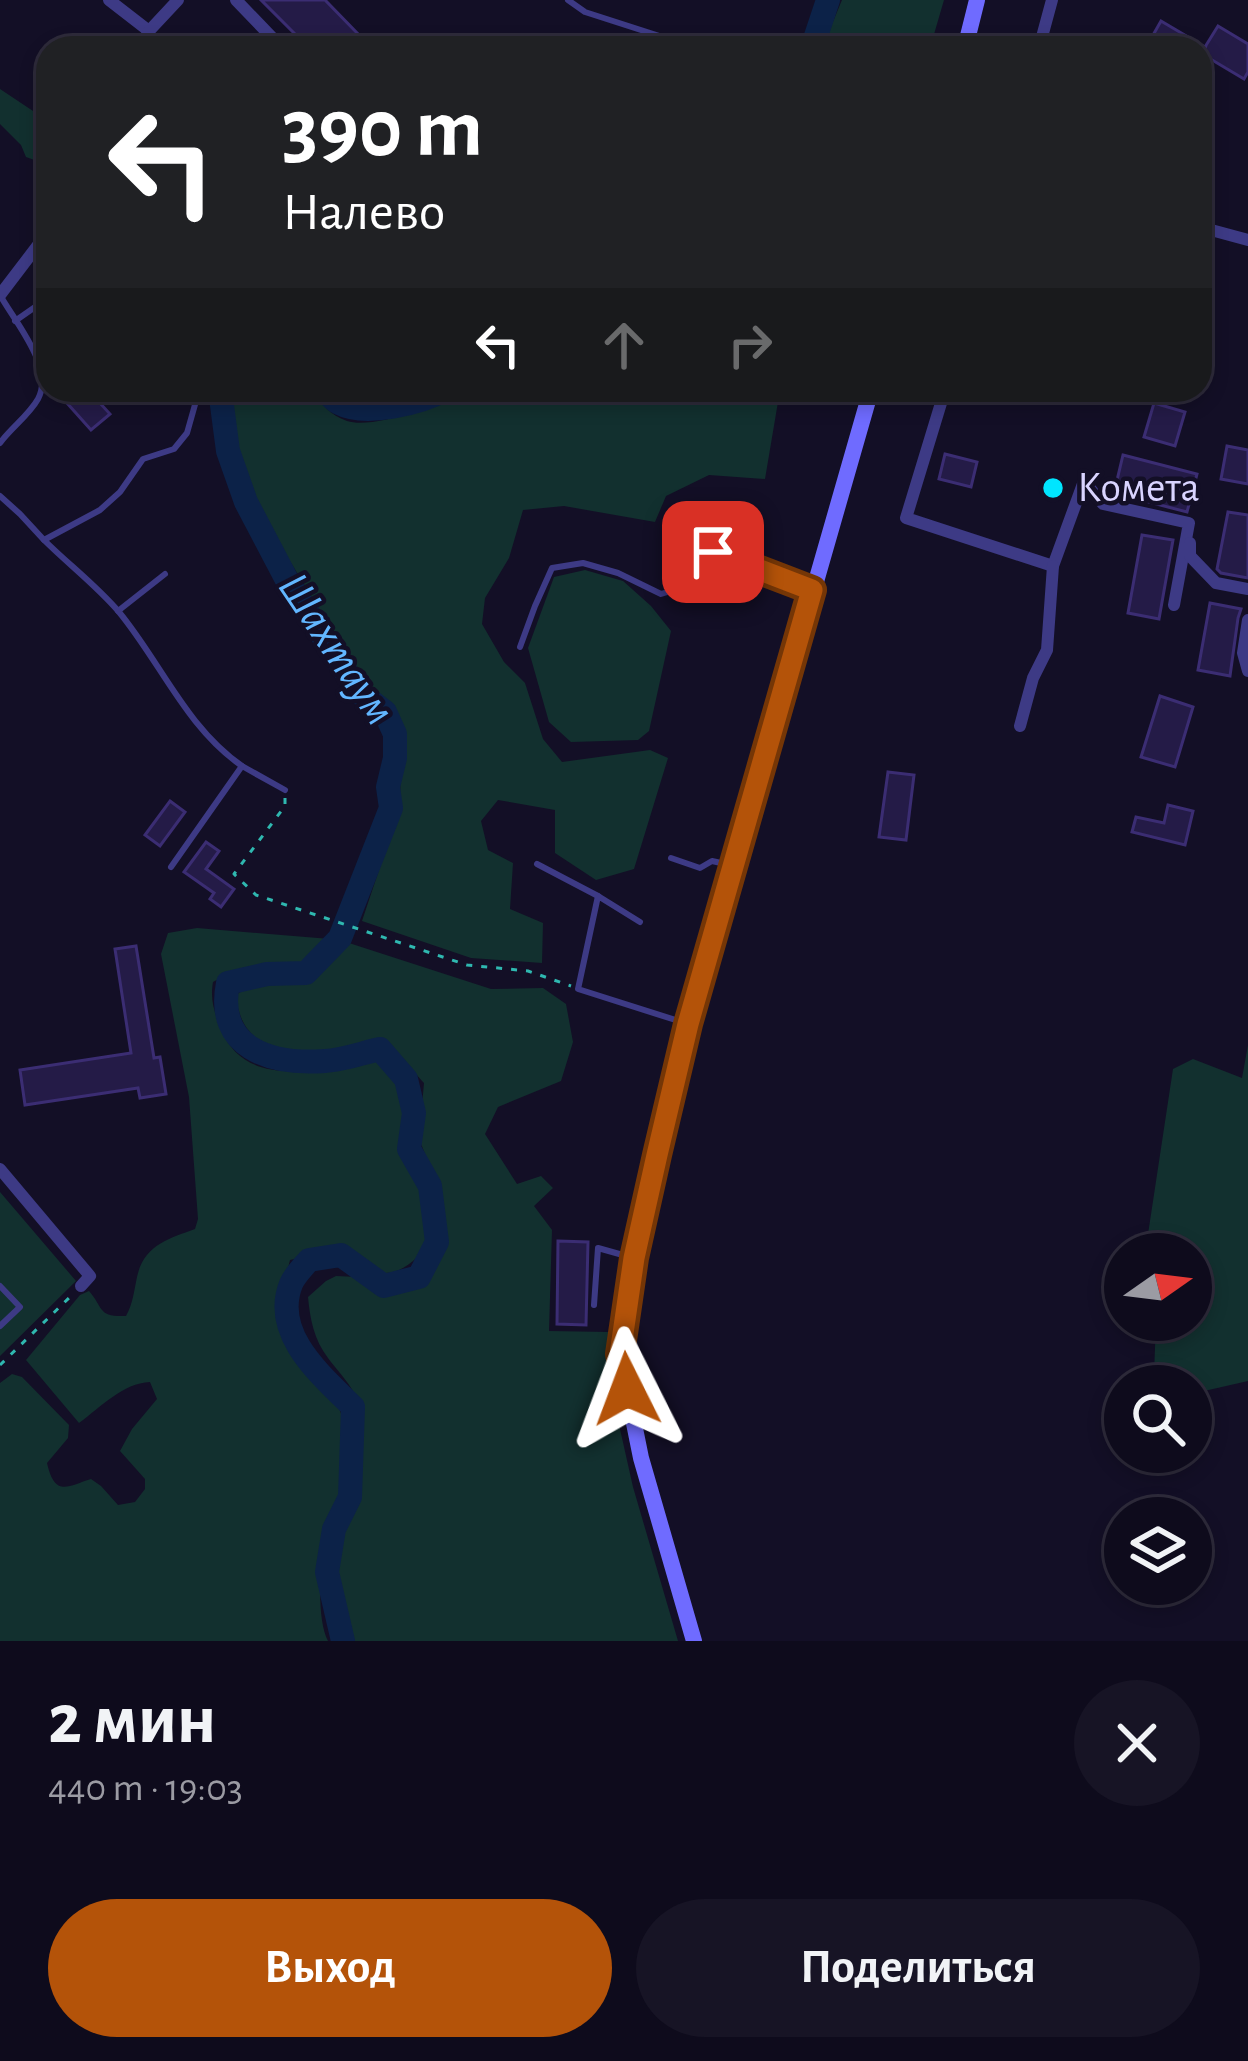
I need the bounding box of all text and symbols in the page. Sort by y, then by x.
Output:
icon: left [84,84,240,240]
text: 390 m [282,88,483,172]
text: Налево [282,186,445,240]
icon: left [465,312,531,378]
icon: ahead [591,312,657,378]
icon: right [717,312,783,378]
place label: Комета [1077,467,1200,509]
marker: Комета [1040,475,1066,501]
pin [662,501,764,603]
icon: arrive [680,519,746,585]
water label: Шахтаум [269,565,403,733]
north arrow [1104,1233,1212,1341]
map controls [1104,1233,1212,1605]
position arrow [564,1326,690,1452]
button: search [1104,1365,1212,1473]
button: layers [1104,1497,1212,1605]
button: close [1074,1680,1200,1806]
text: 2 мин [48,1684,217,1756]
text: 440 m · 19:03 [48,1769,243,1808]
button: Выход [48,1899,612,2037]
button: Поделиться [636,1899,1200,2037]

